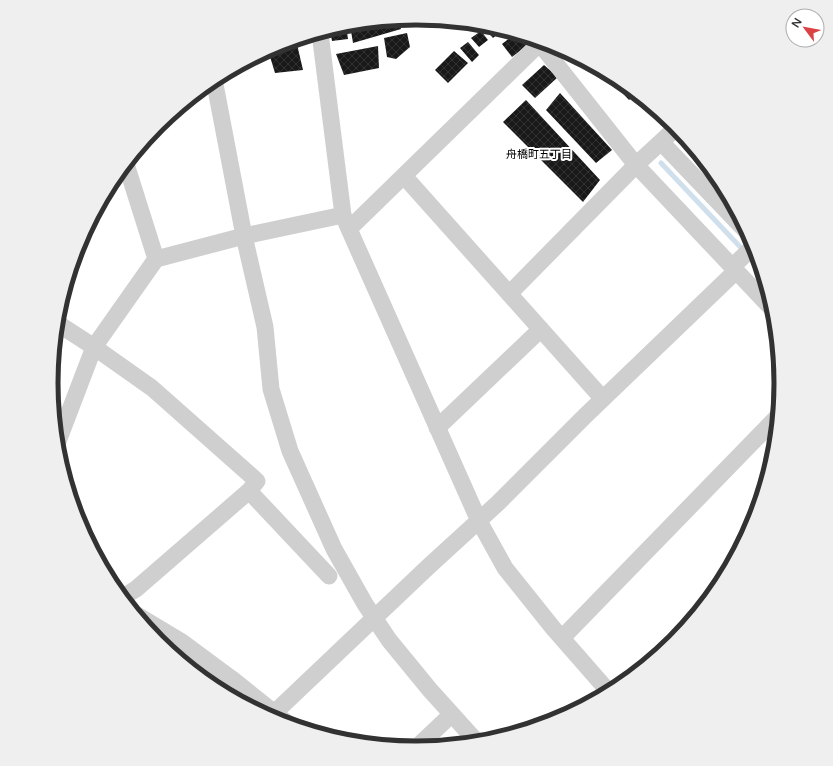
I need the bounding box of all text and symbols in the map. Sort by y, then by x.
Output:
north arrow [785,8,825,48]
text: N [789,16,805,30]
district label: 舟橋町五丁目 [506,148,572,161]

